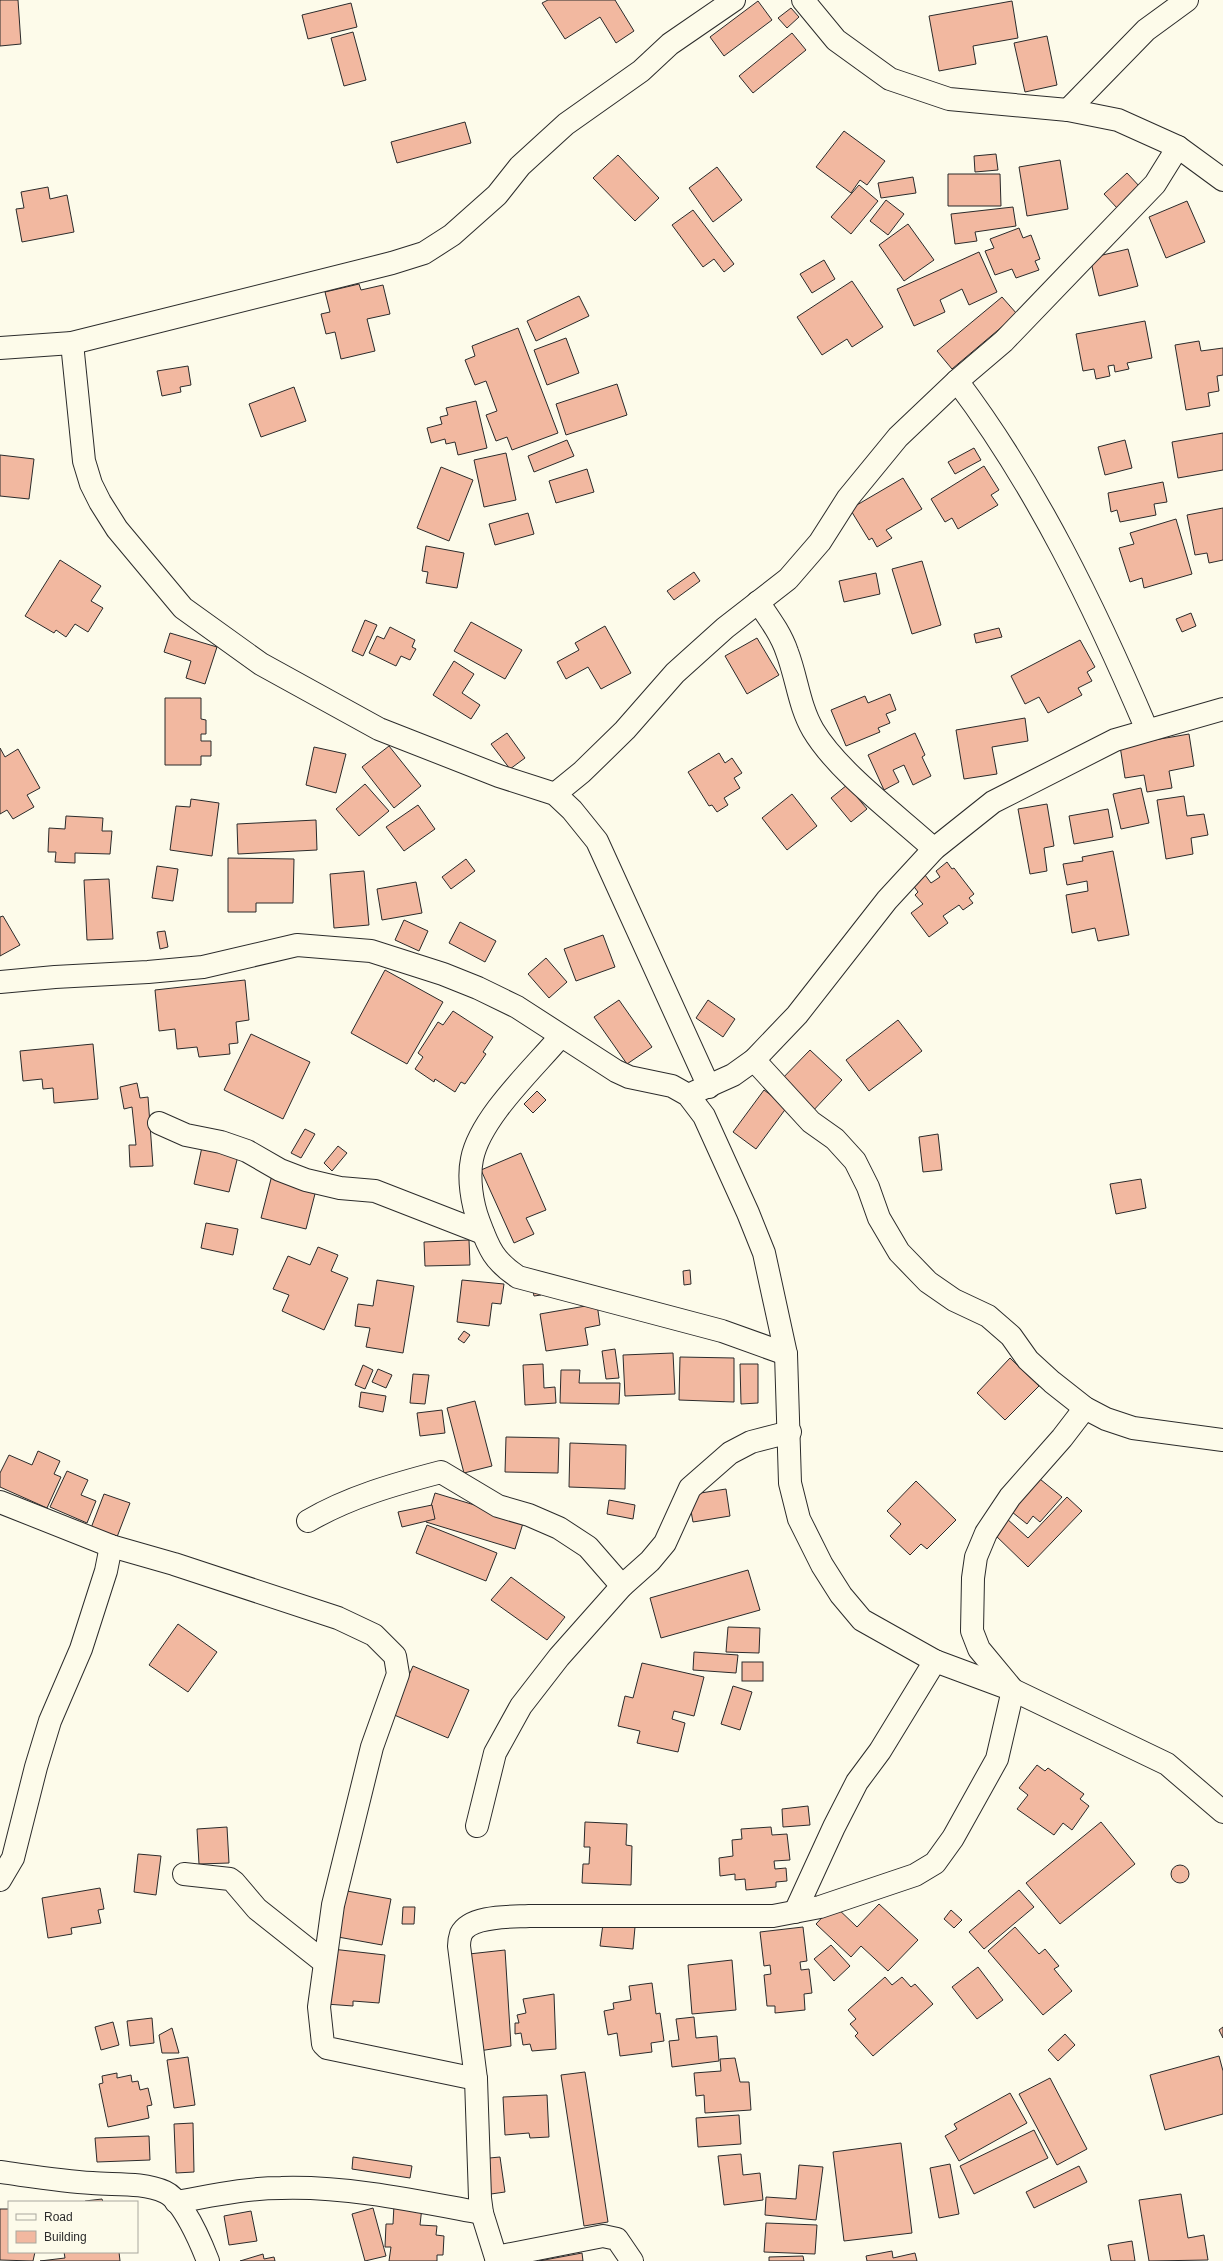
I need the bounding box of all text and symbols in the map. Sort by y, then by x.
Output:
legend [8,2201,138,2253]
text: Road [44,2210,73,2224]
text: Building [44,2230,87,2244]

